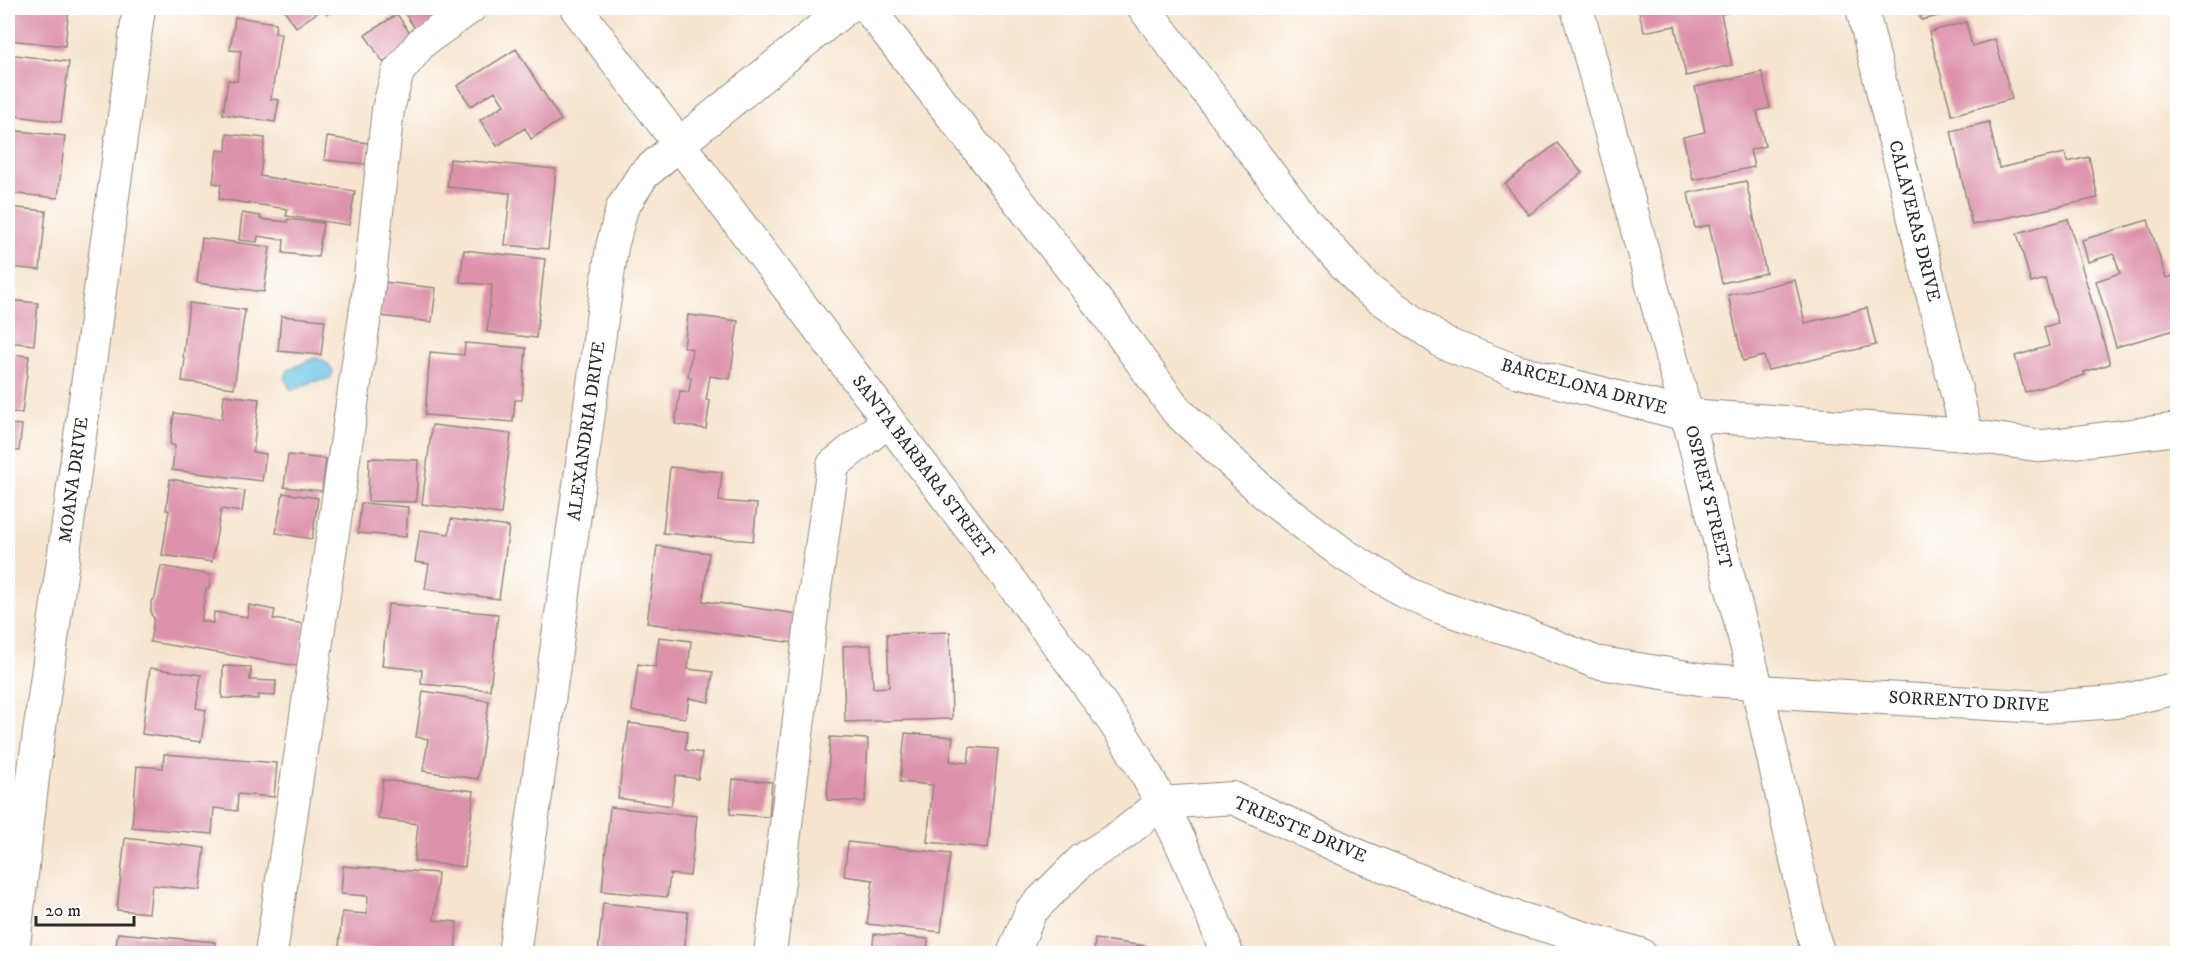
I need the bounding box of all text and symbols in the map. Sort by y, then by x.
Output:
street label: CALAVERAS DRIVE [1883,138,1945,304]
street label: ALEXANDRIA DRIVE [564,340,611,522]
street label: BARCELONA DRIVE [1498,354,1670,420]
street label: SANTA BARBARA STREET [847,371,999,563]
street label: MOANA DRIVE [54,415,94,544]
street label: OSPREY STREET [1680,423,1737,571]
street label: SORRENTO DRIVE [1888,687,2050,717]
street label: TRIESTE DRIVE [1230,792,1370,868]
scale bar [36,889,134,927]
text: 20 m [45,900,81,922]

